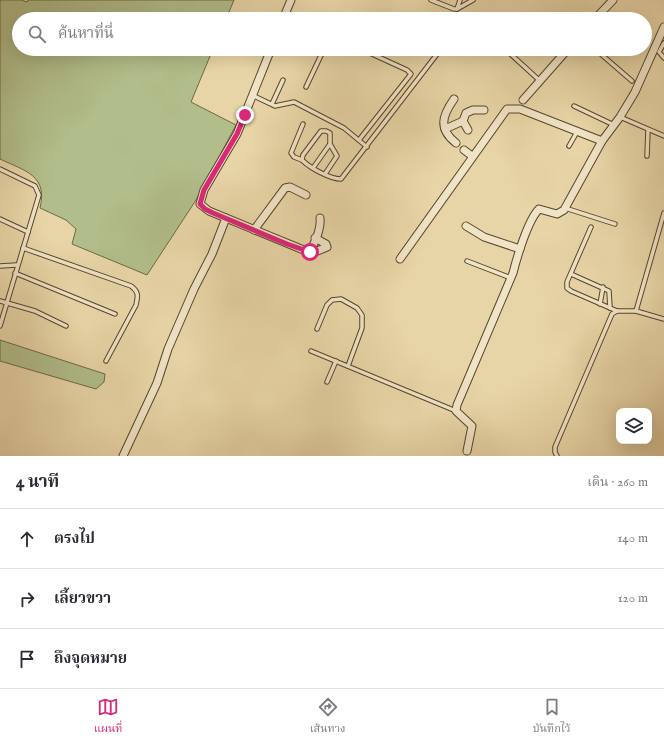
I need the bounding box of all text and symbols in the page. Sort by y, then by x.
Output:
search box [12,12,652,56]
icon: search [26,23,48,45]
text: ค้นหาที่นี่ [58,24,114,43]
route end [236,106,254,124]
route start [301,243,319,261]
map controls [616,408,652,444]
button: layers [616,408,652,444]
text: 4 นาที [16,472,59,493]
text: เดิน · 260 m [587,474,648,491]
icon: ahead [16,528,38,550]
text: ตรงไป [54,529,95,548]
text: 140 m [618,530,648,547]
icon: right [16,588,38,610]
text: เลี้ยวขวา [54,589,111,608]
text: 120 m [618,590,648,607]
icon: arrive [16,648,38,670]
text: ถึงจุดหมาย [54,649,127,668]
tab: แผนที่ [94,696,122,738]
tab: เส้นทาง [310,696,346,738]
tab: บันทึกไว้ [533,696,570,738]

